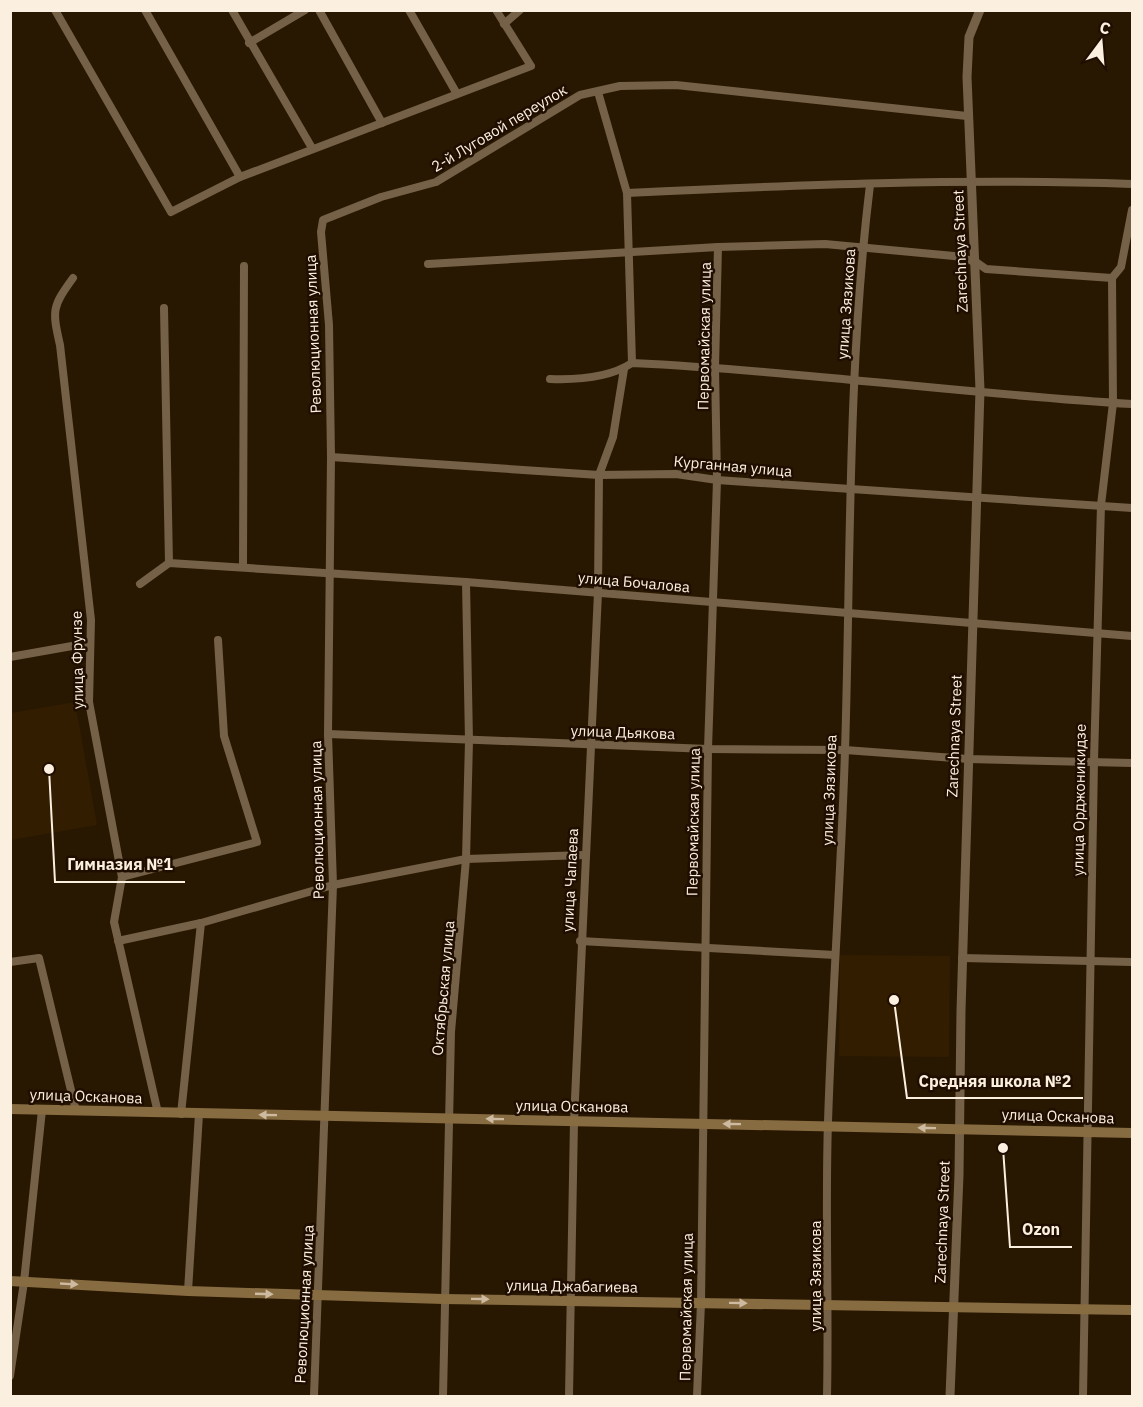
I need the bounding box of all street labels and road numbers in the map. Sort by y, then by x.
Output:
street label: 2-й Луговой переулок [428,80,570,176]
street label: Zarechnaya Street [948,189,972,313]
street label: улица Зязикова [833,248,859,360]
street label: Революционная улица [301,254,325,414]
street label: Первомайская улица [693,262,715,410]
street label: Курганная улица [673,451,793,481]
street label: улица Бочалова [577,568,691,596]
street label: улица Фрунзе [67,611,87,709]
street label: Zarechnaya Street [942,674,966,798]
street label: улица Дьякова [570,721,676,743]
street label: улица Орджоникидзе [1068,724,1090,876]
street label: улица Зязикова [818,734,840,846]
street label: Революционная улица [306,740,328,900]
street label: Первомайская улица [682,748,704,896]
street label: улица Чапаева [558,828,582,932]
street label: Октябрьская улица [428,920,458,1056]
street label: улица Осканова [29,1085,143,1107]
street label: улица Осканова [515,1096,629,1116]
street label: улица Осканова [1001,1105,1115,1127]
street label: Zarechnaya Street [930,1160,954,1284]
street label: улица Зязикова [806,1220,825,1332]
street label: Революционная улица [290,1224,318,1384]
street label: Первомайская улица [675,1233,697,1381]
street label: улица Джабагиева [506,1275,638,1297]

